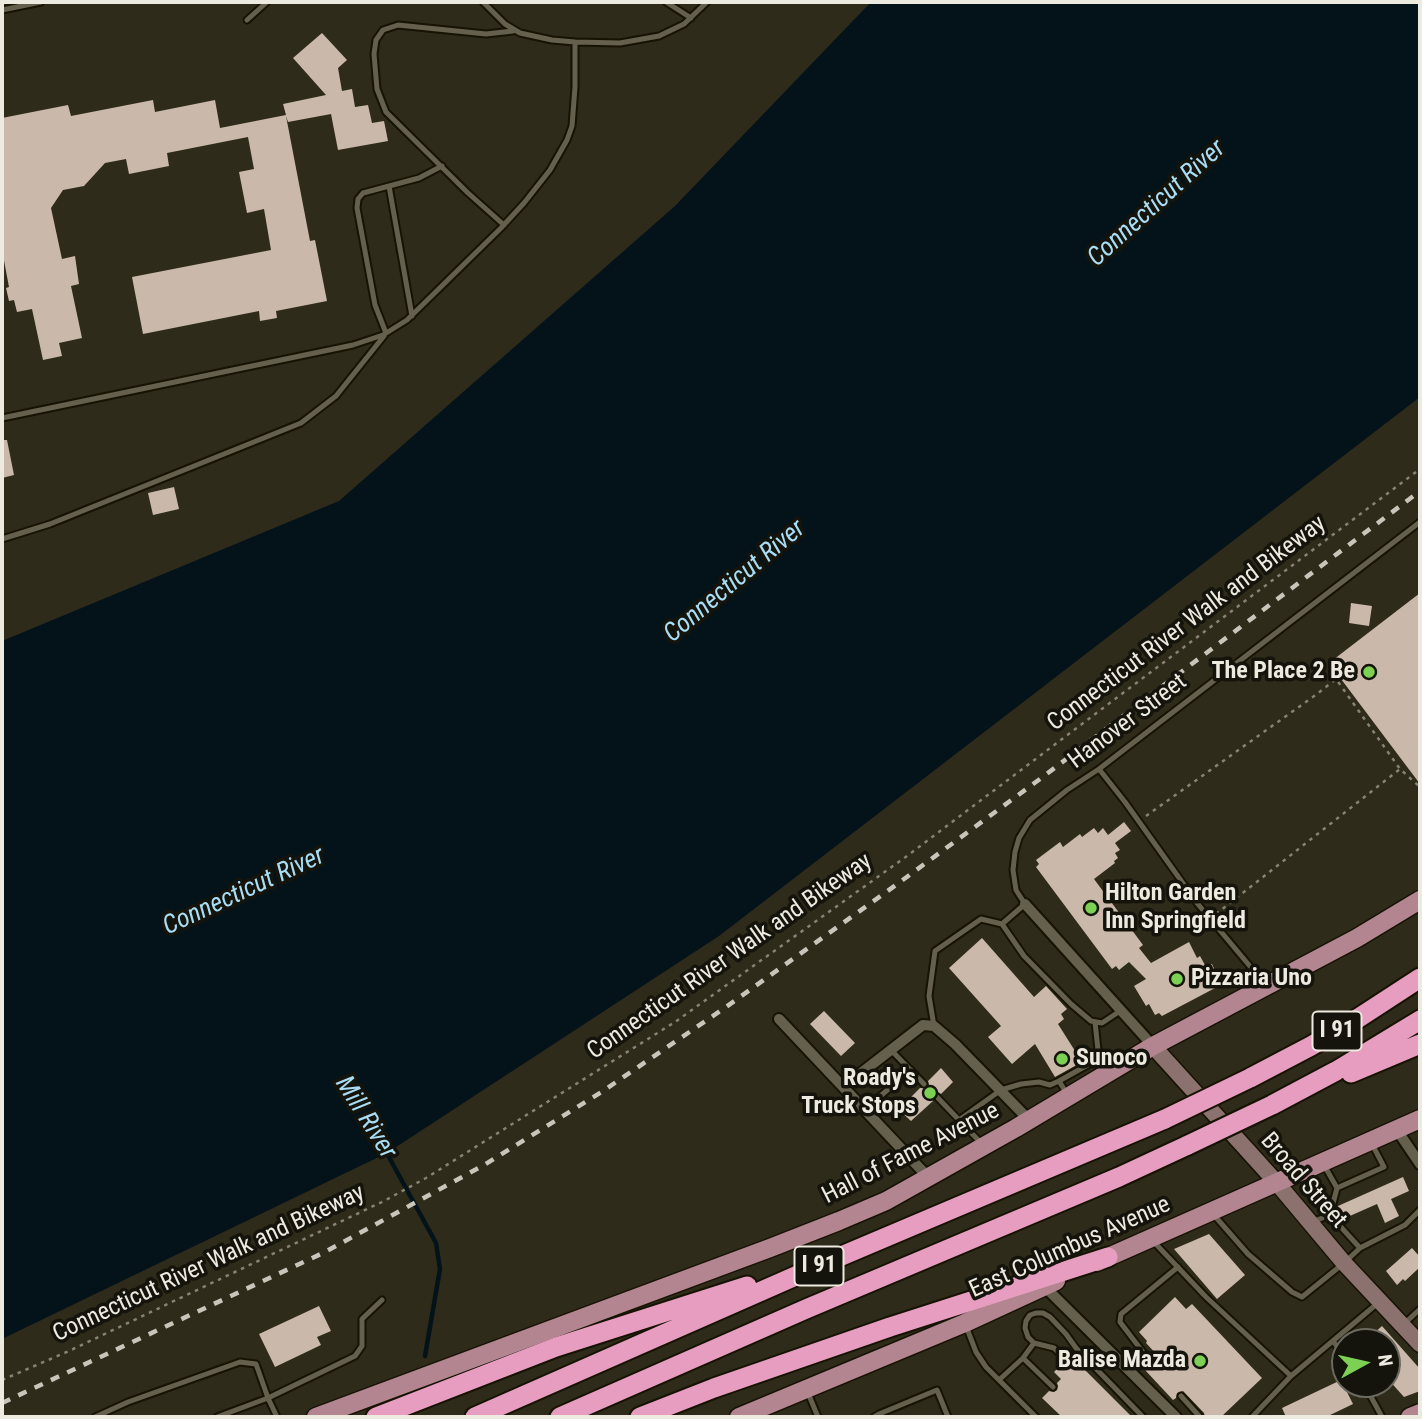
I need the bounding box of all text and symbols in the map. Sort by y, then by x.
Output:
water label: Connecticut River [1082,134,1232,274]
street label: Connecticut River Walk and Bikeway [1042,510,1332,738]
water label: Connecticut River [658,514,812,650]
place label: The Place 2 Be [1211,658,1355,686]
marker: The Place 2 Be [1361,664,1377,680]
street label: Hanover Street [1063,668,1193,776]
water label: Connecticut River [158,841,330,943]
street label: Connecticut River Walk and Bikeway [582,847,878,1067]
place label: Hilton Garden Inn Springfield [1105,880,1246,936]
marker: Hilton Garden Inn Springfield [1083,900,1099,916]
place label: Pizzaria Uno [1191,965,1312,993]
marker: Pizzaria Uno [1169,971,1185,987]
road number: I 91 [1312,1012,1362,1050]
place label: Sunoco [1076,1045,1147,1073]
marker: Sunoco [1054,1051,1070,1067]
place label: Roady's Truck Stops [801,1065,916,1121]
water label: Mill River [327,1071,403,1165]
marker: Roady's Truck Stops [922,1085,938,1101]
street label: Hall of Fame Avenue [818,1097,1004,1211]
street label: Broad Street [1254,1127,1352,1235]
street label: Connecticut River Walk and Bikeway [49,1179,369,1349]
street label: East Columbus Avenue [965,1191,1175,1305]
road number: I 91 [794,1246,844,1286]
north arrow [1331,1328,1401,1398]
place label: Balise Mazda [1058,1347,1186,1375]
marker: Balise Mazda [1192,1353,1208,1369]
text: N [1373,1353,1398,1368]

